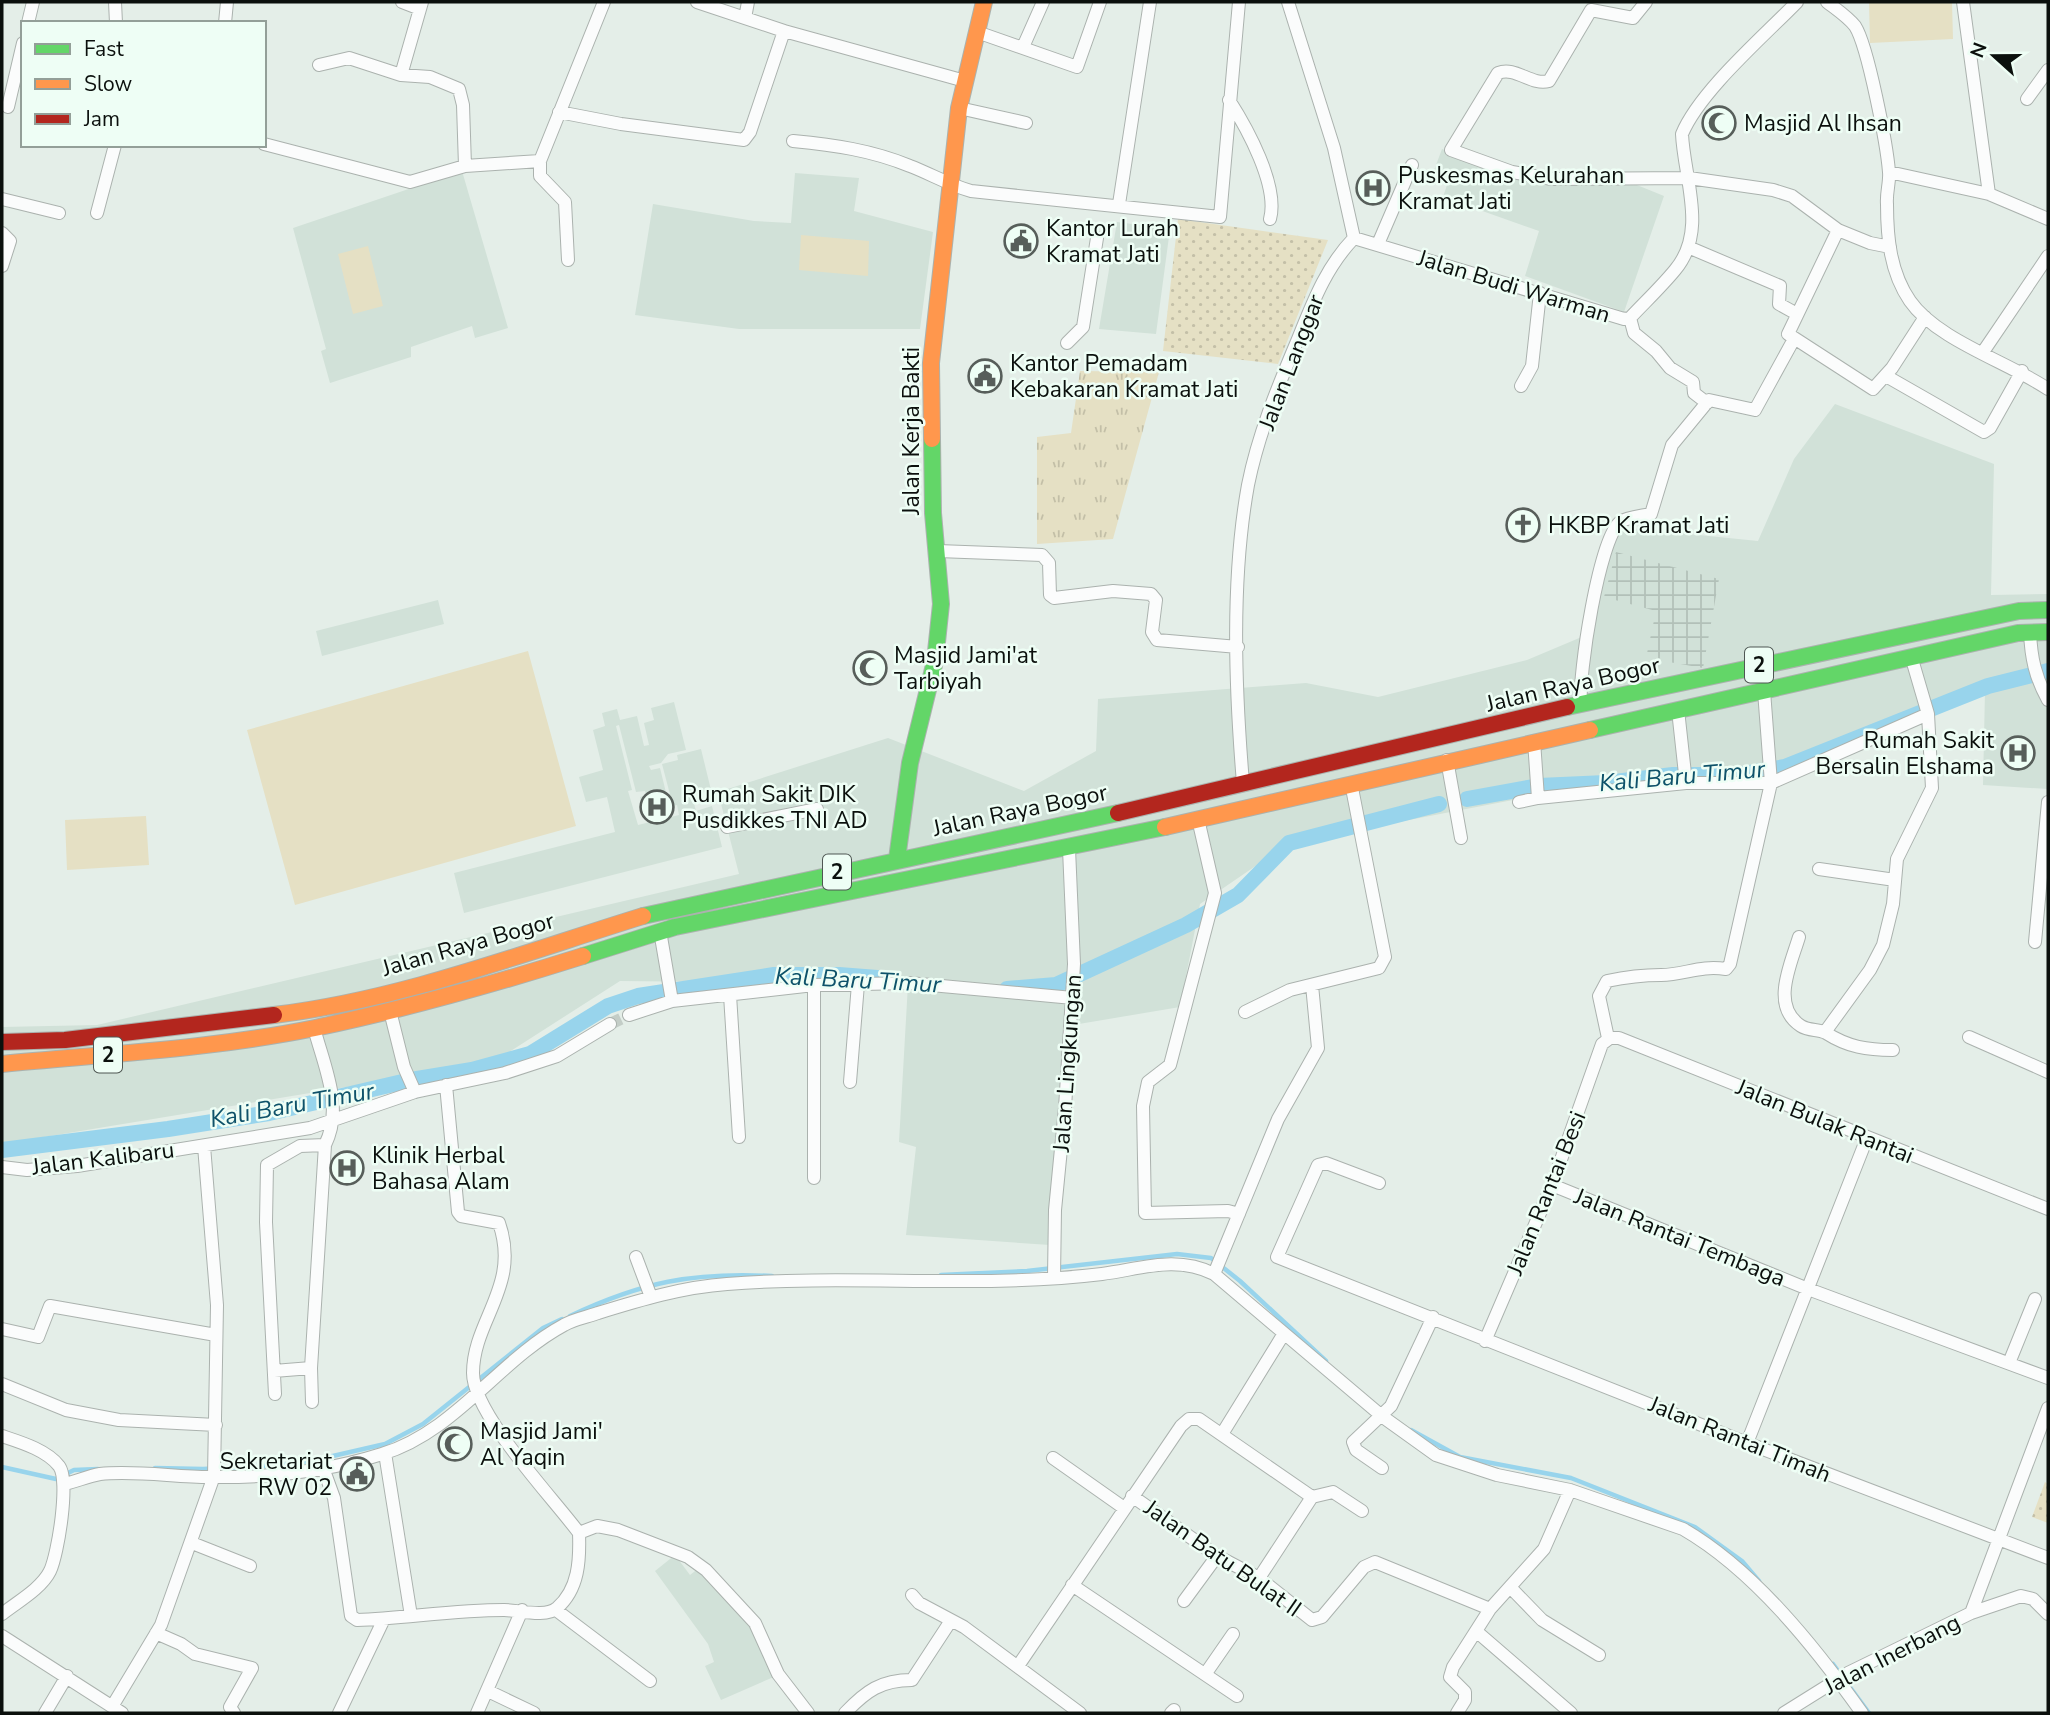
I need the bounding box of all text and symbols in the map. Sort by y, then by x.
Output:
legend [21,21,266,147]
north arrow [1959,21,2029,91]
text: Fast [84,35,124,63]
text: N [1964,39,1994,62]
text: Slow [84,70,133,98]
mosque icon: Masjid Al Ihsan [1700,104,1738,142]
text: Jam [83,105,120,133]
place label: Masjid Al Ihsan [1744,108,1902,139]
place label: Puskesmas Kelurahan Kramat Jati [1398,160,1624,217]
hospital icon: Puskesmas Kelurahan Kramat Jati [1354,169,1392,207]
place label: Kantor Lurah Kramat Jati [1046,213,1179,270]
public building icon: Kantor Lurah Kramat Jati [1002,222,1040,260]
street label: Jalan Budi Warman [1413,242,1614,331]
street label: Jalan Langgar [1251,289,1332,435]
street label: Jalan Kerja Bakti [896,347,927,516]
place label: Kantor Pemadam Kebakaran Kramat Jati [1010,348,1238,405]
public building icon: Kantor Pemadam Kebakaran Kramat Jati [966,357,1004,395]
church icon: HKBP Kramat Jati [1504,506,1542,544]
place label: HKBP Kramat Jati [1548,510,1729,541]
place label: Masjid Jami'at Tarbiyah [894,640,1038,697]
road number: 2 [1745,648,1773,682]
mosque icon: Masjid Jami'at Tarbiyah [851,649,889,687]
street label: Jalan Raya Bogor [1482,649,1664,720]
place label: Rumah Sakit Bersalin Elshama [1815,725,1995,782]
hospital icon: Rumah Sakit Bersalin Elshama [1999,734,2037,772]
water label: Kali Baru Timur [1598,753,1768,799]
street label: Jalan Raya Bogor [929,777,1111,844]
place label: Rumah Sakit DIK Pusdikkes TNI AD [682,779,868,836]
hospital icon: Rumah Sakit DIK Pusdikkes TNI AD [638,788,676,826]
road number: 2 [823,854,851,890]
street label: Jalan Raya Bogor [378,905,558,984]
water label: Kali Baru Timur [774,960,943,1000]
street label: Jalan Lingkungan [1046,973,1089,1154]
road number: 2 [94,1038,122,1072]
street label: Jalan Bulak Rantai [1731,1071,1918,1171]
water label: Kali Baru Timur [207,1075,378,1135]
street label: Jalan Rantai Besi [1499,1107,1593,1281]
street label: Jalan Kalibaru [29,1134,176,1183]
place label: Klinik Herbal Bahasa Alam [372,1140,510,1197]
hospital icon: Klinik Herbal Bahasa Alam [328,1149,366,1187]
street label: Jalan Rantai Tembaga [1569,1181,1790,1294]
street label: Jalan Rantai Timah [1643,1388,1835,1490]
place label: Masjid Jami' Al Yaqin [480,1416,603,1473]
mosque icon: Masjid Jami' Al Yaqin [436,1425,474,1463]
place label: Sekretariat RW 02 [220,1446,333,1503]
public building icon: Sekretariat RW 02 [338,1455,376,1493]
street label: Jalan Batu Bulat II [1137,1492,1308,1624]
street label: Jalan Inerbang [1818,1607,1966,1703]

